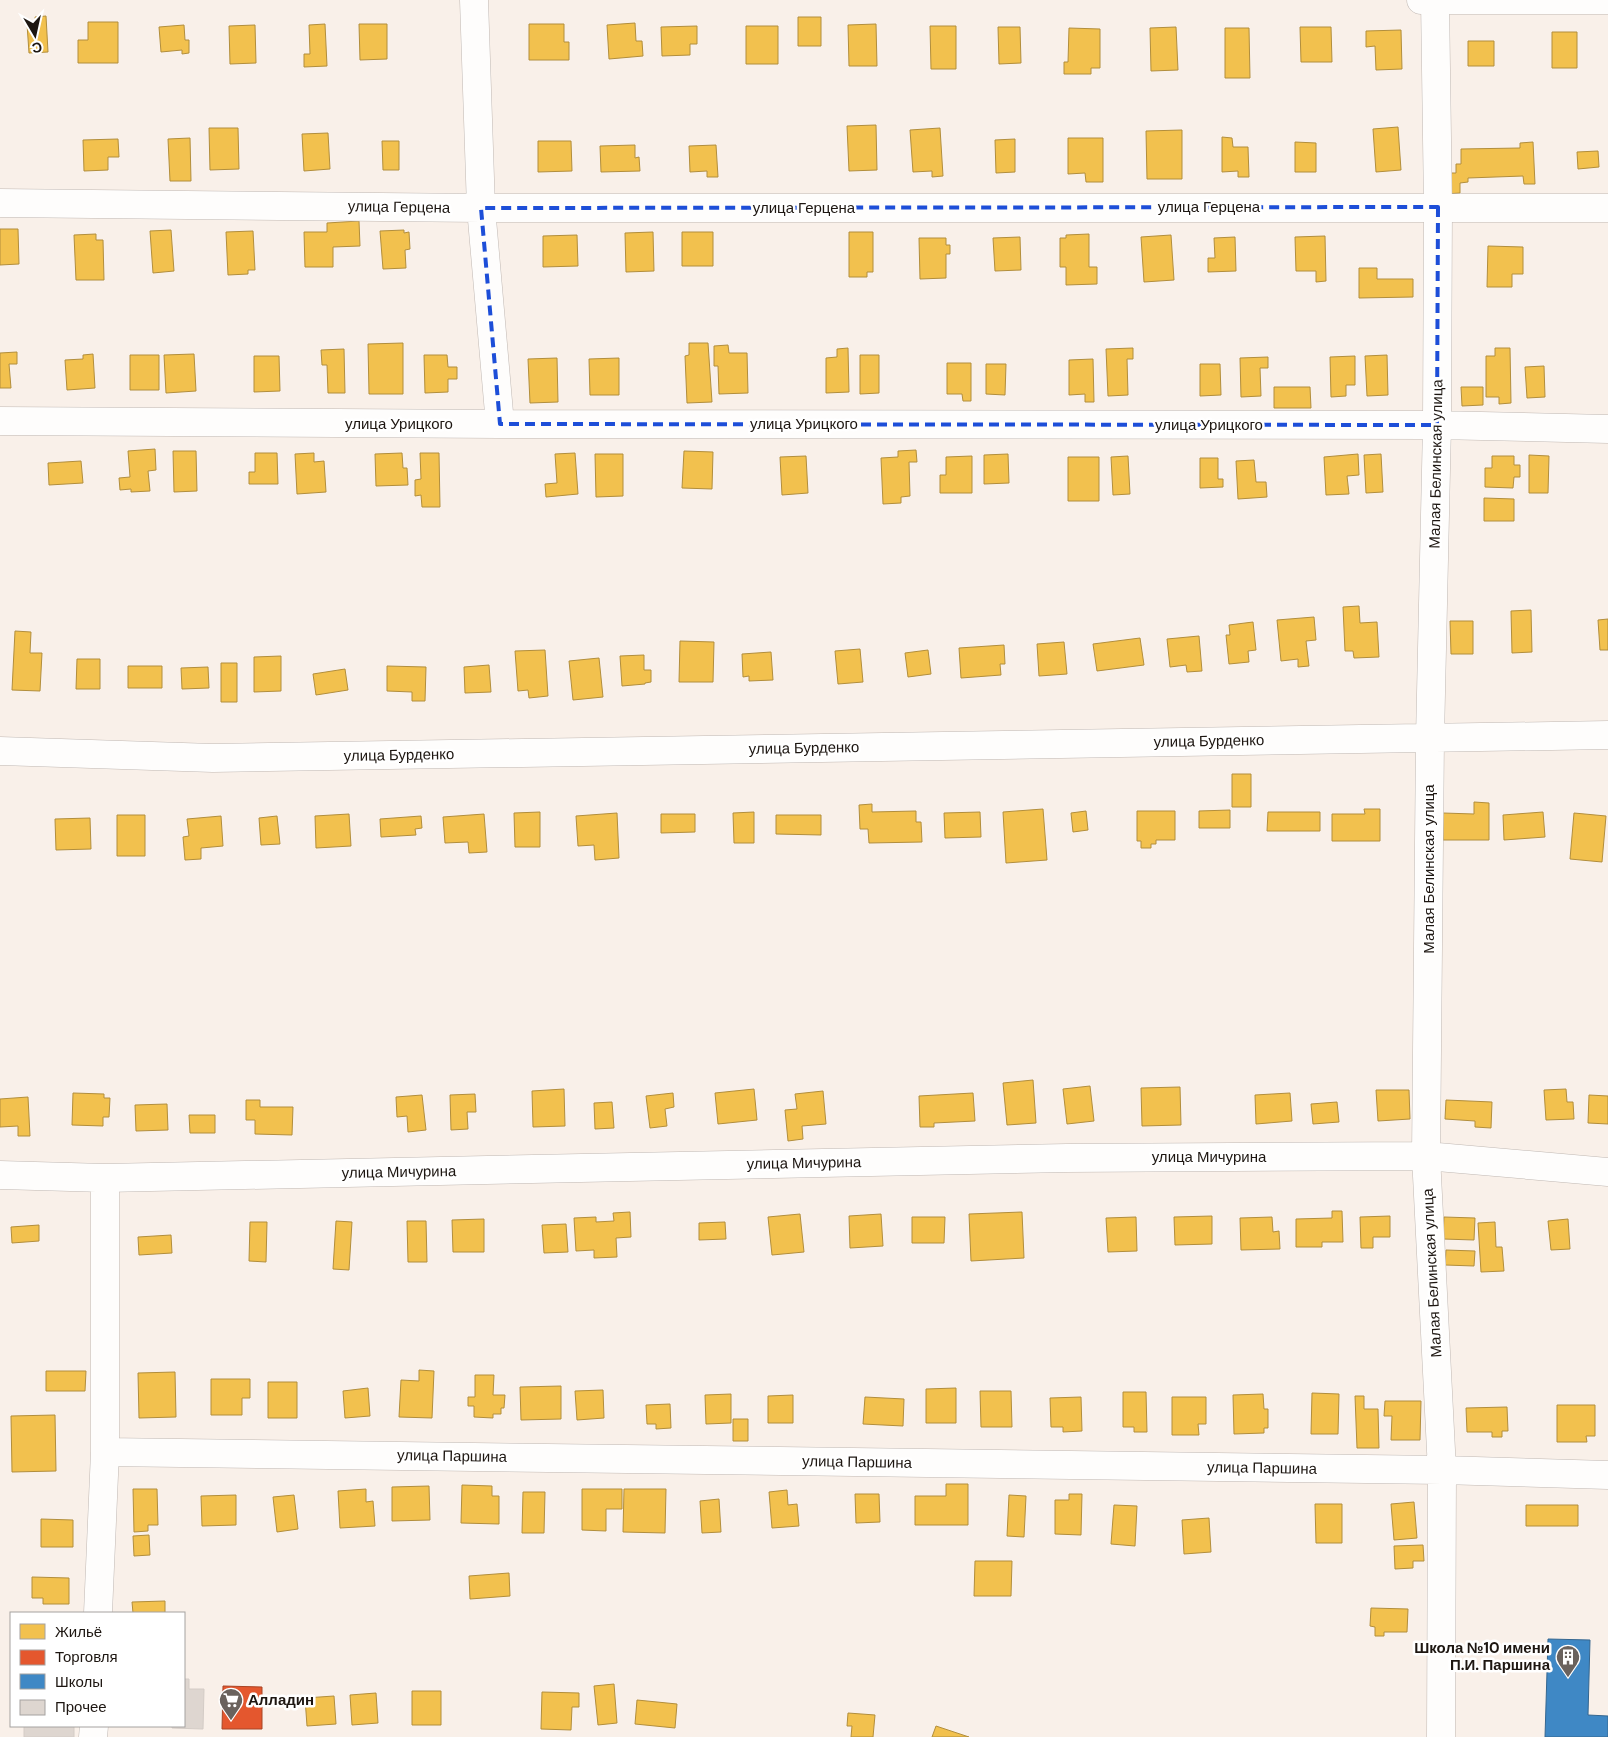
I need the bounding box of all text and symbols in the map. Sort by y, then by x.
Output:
north arrow [10,10,60,60]
text: С [31,38,43,58]
street label: улица Герцена [348,196,451,218]
street label: улица Герцена [1158,197,1261,217]
street label: улица Герцена [753,198,856,218]
street label: Малая Белинская улица [1425,378,1447,549]
street label: улица Урицкого [345,414,453,434]
street label: улица Урицкого [750,414,858,434]
street label: улица Урицкого [1155,415,1263,435]
street label: улица Бурденко [1154,730,1264,752]
street label: улица Бурденко [749,737,859,759]
street label: улица Бурденко [344,744,454,766]
street label: Малая Белинская улица [1419,784,1439,954]
street label: улица Мичурина [1152,1147,1267,1167]
street label: улица Мичурина [747,1152,862,1174]
street label: улица Мичурина [342,1161,457,1183]
street label: Малая Белинская улица [1418,1187,1446,1358]
street label: улица Паршина [397,1445,508,1467]
street label: улица Паршина [802,1451,913,1473]
street label: улица Паршина [1207,1457,1318,1479]
legend [10,1612,185,1727]
text: Жильё [55,1622,102,1642]
place label: Школа №10 имени П.И. Паршина [1414,1638,1551,1675]
building icon: Школа №10 имени П.И. Паршина [1555,1644,1581,1678]
text: Торговля [55,1647,118,1667]
text: Школы [55,1672,103,1692]
supermarket icon: Алладин [218,1687,244,1721]
place label: Алладин [248,1690,314,1710]
text: Прочее [55,1697,107,1717]

